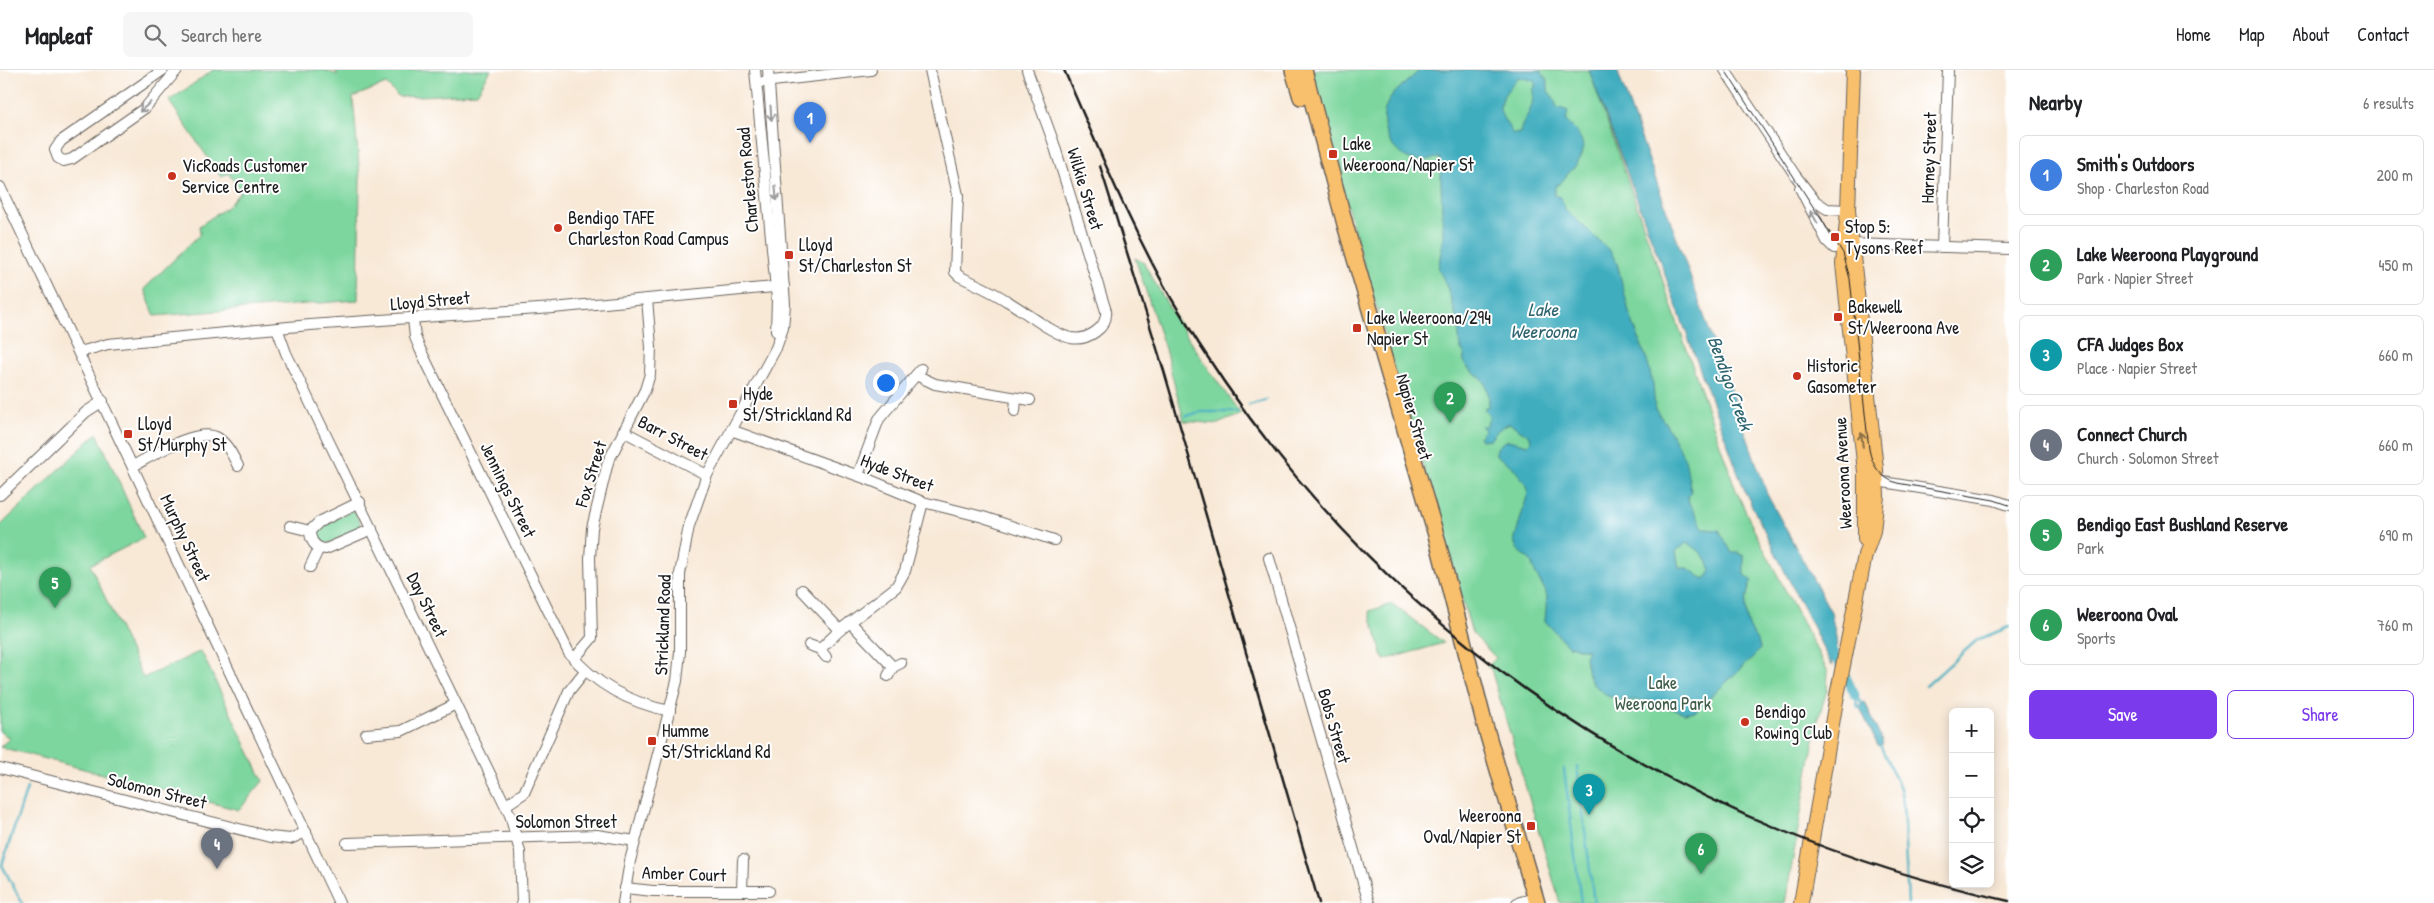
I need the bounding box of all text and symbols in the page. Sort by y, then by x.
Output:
search box [123,12,473,57]
text: Mapleaf [25,19,93,51]
icon: search [141,21,169,49]
text: Search here [181,22,262,48]
text: Home [2176,22,2211,47]
text: Map [2239,22,2264,47]
text: About [2292,22,2329,47]
text: Contact [2357,22,2409,47]
text: Nearby [2029,88,2082,117]
text: 6 results [2363,92,2414,114]
one-way arrow [139,101,152,113]
pin: 1 [794,102,826,143]
one-way arrow [766,104,775,120]
street label: Harney Street [1914,111,1943,204]
street label: Charleston Road [730,126,765,234]
place label: Lake Weeroona/Napier St [1343,131,1475,177]
street label: Wilkie Street [1061,145,1110,234]
marker: Lake Weeroona/Napier St [1327,148,1339,160]
text: Smith's Outdoors [2077,151,2194,177]
place label: VicRoads Customer Service Centre [182,153,308,199]
text: 1 [2043,164,2049,186]
text: 200 m [2377,164,2413,186]
marker: VicRoads Customer Service Centre [166,170,178,182]
text: Shop · Charleston Road [2077,177,2209,199]
one-way arrow [771,184,780,200]
place label: Bendigo TAFE Charleston Road Campus [568,205,729,251]
one-way arrow [1809,211,1819,225]
place label: Stop 5: Tysons Reef [1845,214,1924,260]
marker: Bendigo TAFE Charleston Road Campus [552,222,564,234]
marker: Stop 5: Tysons Reef [1829,231,1841,243]
place label: Lloyd St/Charleston St [799,232,912,278]
text: Lake Weeroona Playground [2077,241,2258,267]
marker: Lloyd St/Charleston St [783,249,795,261]
text: 2 [2042,254,2050,276]
text: 450 m [2379,254,2413,276]
text: Park · Napier Street [2077,267,2193,289]
street label: Lloyd Street [389,285,471,316]
place label: Bakewell St/Weeroona Ave [1848,294,1959,340]
water label: Lake Weeroona [1510,296,1578,344]
place label: Lake Weeroona/294 Napier St [1367,305,1491,351]
marker: Bakewell St/Weeroona Ave [1832,311,1844,323]
marker: Lake Weeroona/294 Napier St [1351,322,1363,334]
text: CFA Judges Box [2077,331,2184,357]
water label: Bendigo Creek [1702,332,1761,436]
text: 3 [2042,344,2050,366]
text: 660 m [2379,344,2413,366]
place label: Historic Gasometer [1807,353,1877,399]
text: Place · Napier Street [2077,357,2197,379]
your location [873,370,899,396]
marker: Historic Gasometer [1791,370,1803,382]
street label: Napier Street [1390,371,1439,464]
place label: Hyde St/Strickland Rd [743,381,851,427]
pin: 2 [1434,382,1466,423]
marker: Hyde St/Strickland Rd [727,398,739,410]
street label: Barr Street [634,409,713,467]
place label: Lloyd St/Murphy St [138,411,227,457]
street label: Weeroona Avenue [1827,417,1858,530]
text: Connect Church [2077,421,2187,447]
marker: Lloyd St/Murphy St [122,428,134,440]
one-way arrow [1857,432,1867,448]
text: 4 [2043,434,2049,456]
text: 660 m [2379,434,2413,456]
street label: Fox Street [568,437,613,511]
street label: Jennings Street [475,438,543,542]
street label: Hyde Street [857,447,938,498]
text: Church · Solomon Street [2077,447,2219,469]
street label: Murphy Street [154,490,217,586]
text: Bendigo East Bushland Reserve [2077,511,2288,537]
text: 5 [2043,524,2049,546]
text: 690 m [2379,524,2413,546]
text: Park [2077,537,2104,559]
pin: 5 [39,567,71,608]
street label: Day Street [401,568,454,642]
street label: Strickland Road [648,574,677,676]
text: Weeroona Oval [2077,601,2178,627]
text: 6 [2043,614,2049,636]
text: 760 m [2377,614,2413,636]
text: Sports [2077,627,2115,649]
park label: Lake Weeroona Park [1615,670,1712,716]
street label: Bobs Street [1312,686,1357,767]
button: Save [2029,690,2217,739]
button: Share [2227,690,2414,739]
place label: Bendigo Rowing Club [1755,699,1832,745]
map controls [1949,708,1994,888]
button: + [1949,708,1994,753]
marker: Bendigo Rowing Club [1739,716,1751,728]
place label: Humme St/Strickland Rd [662,718,770,764]
marker: Humme St/Strickland Rd [646,735,658,747]
button: − [1949,753,1994,798]
street label: Solomon Street [105,766,210,815]
pin: 3 [1573,774,1605,815]
button: locate [1949,798,1994,843]
place label: Weeroona Oval/Napier St [1423,803,1522,849]
street label: Solomon Street [515,809,617,834]
marker: Weeroona Oval/Napier St [1525,820,1537,832]
pin: 4 [201,828,233,869]
pin: 6 [1685,833,1717,874]
button: layers [1949,843,1994,888]
street label: Amber Court [642,860,727,887]

